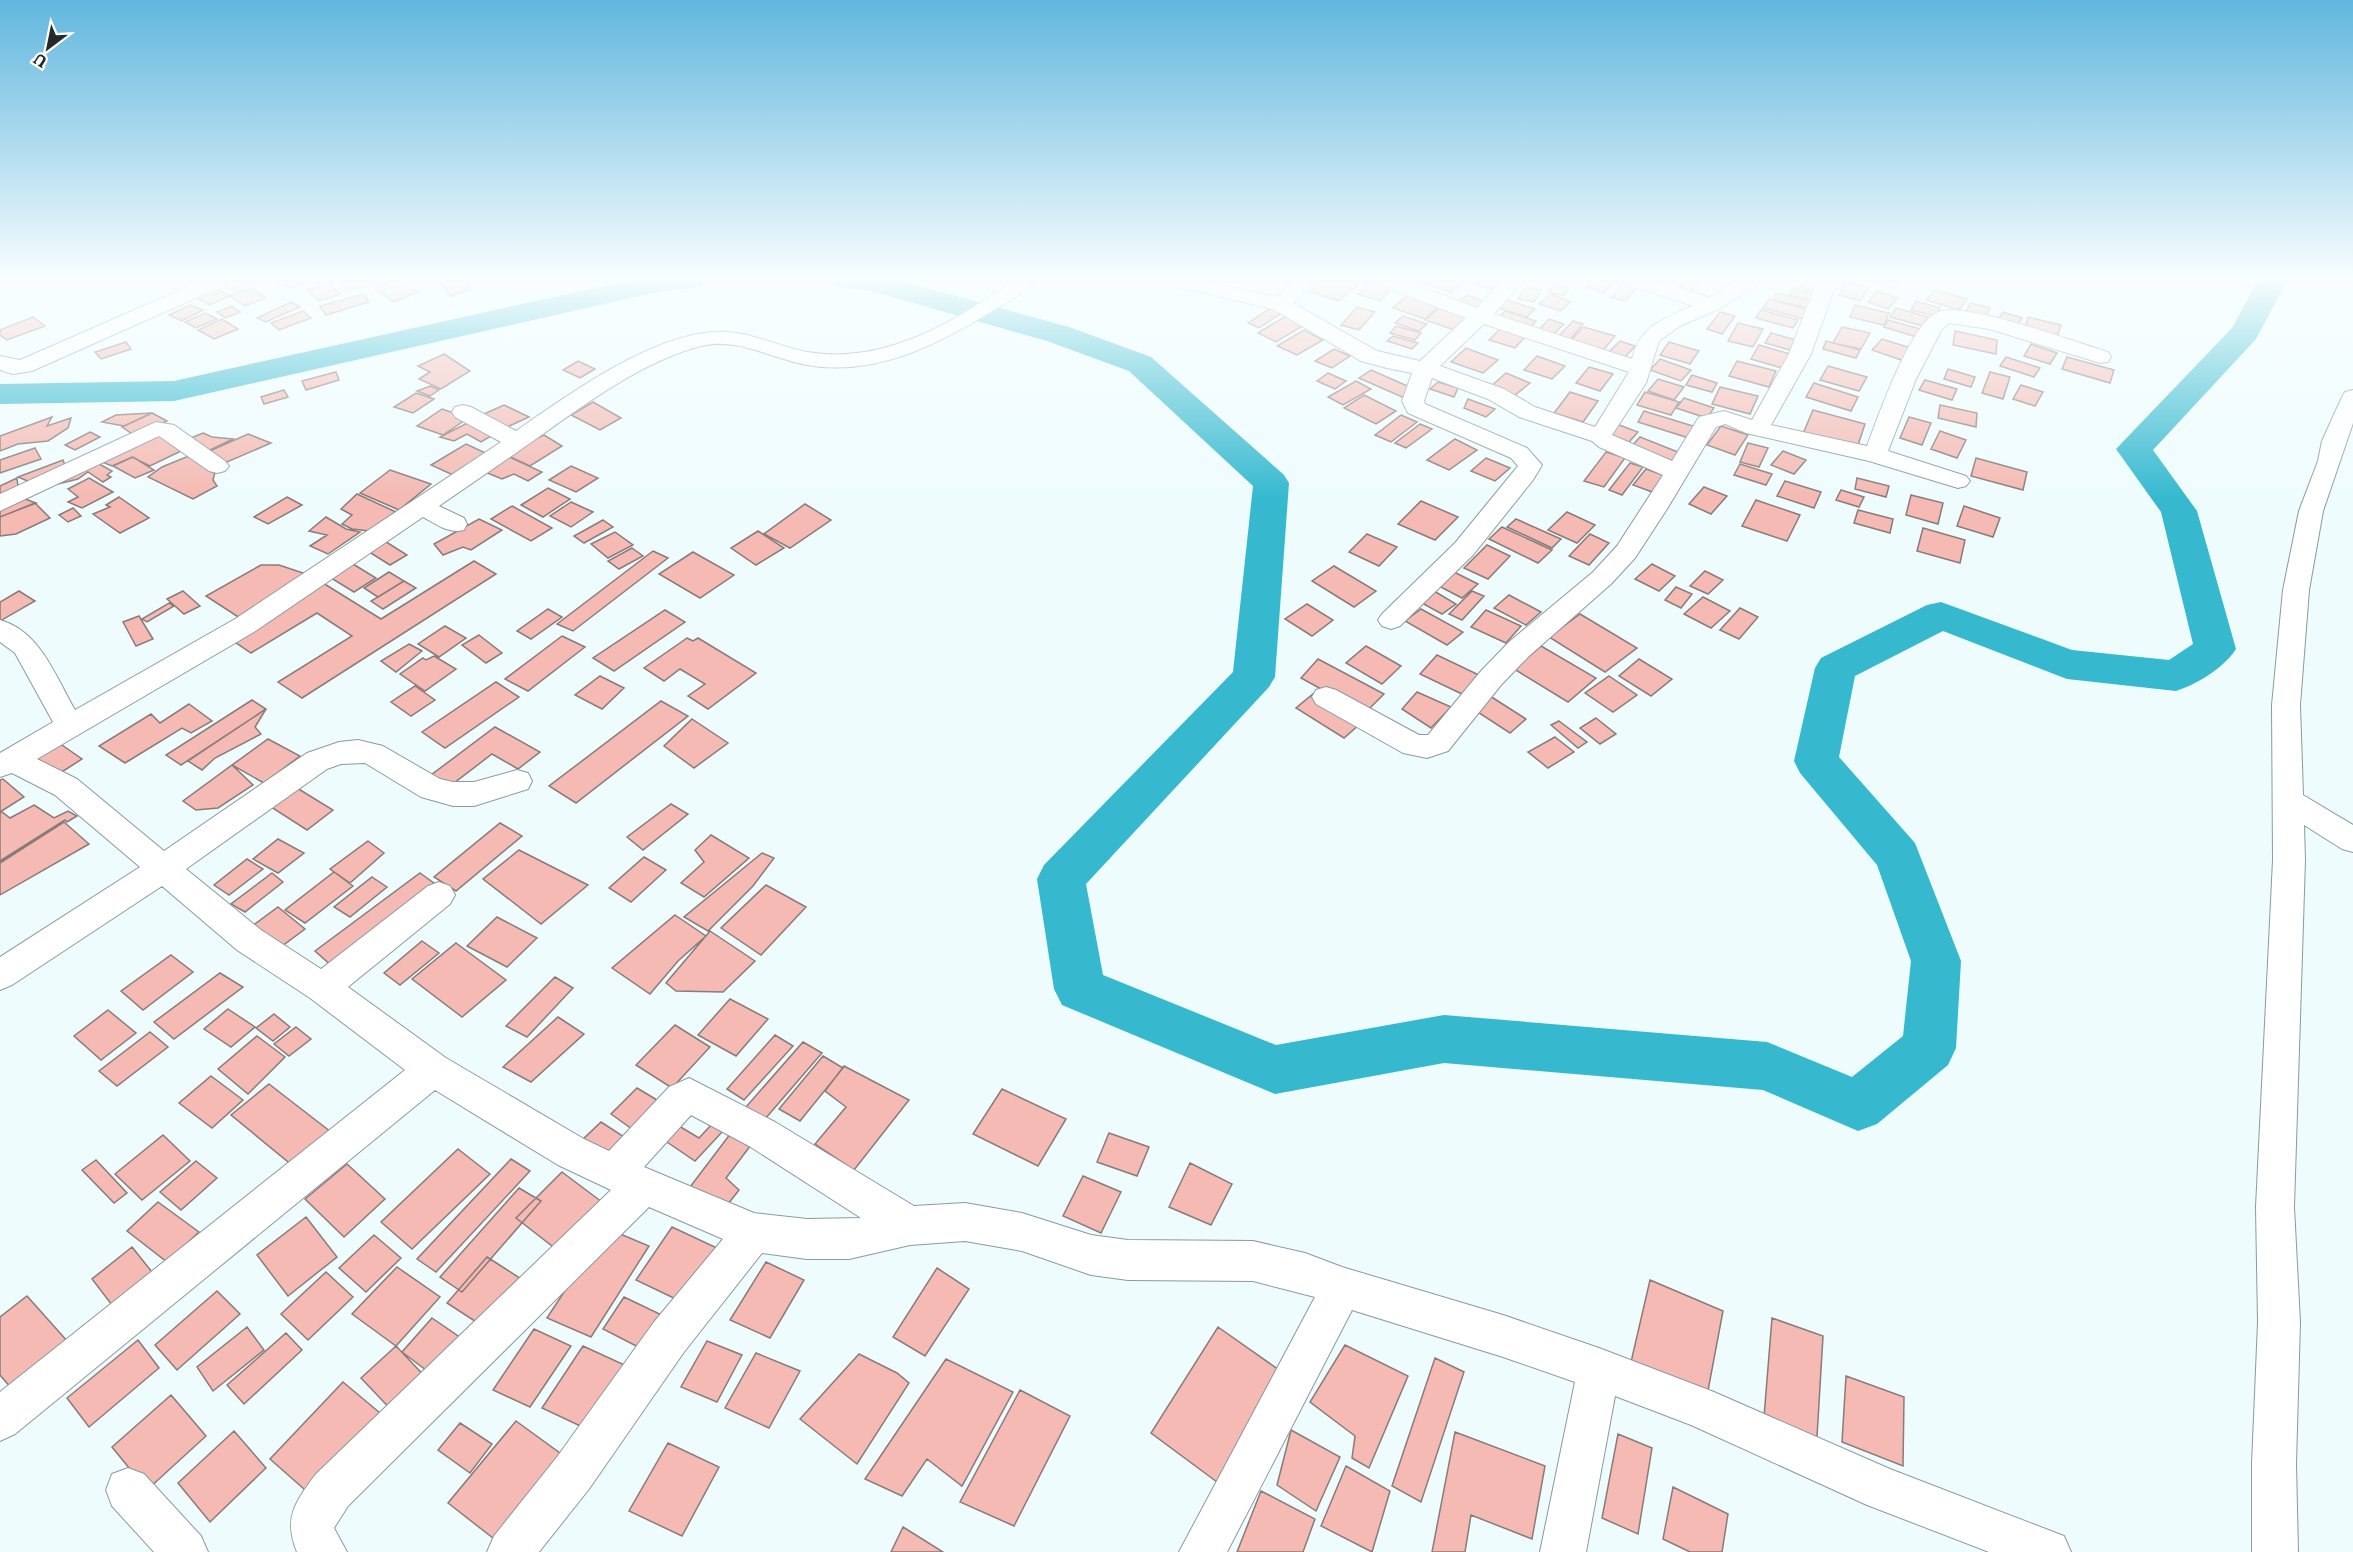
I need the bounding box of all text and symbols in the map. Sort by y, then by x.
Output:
north arrow [18,18,78,78]
text: U [27,48,51,75]

